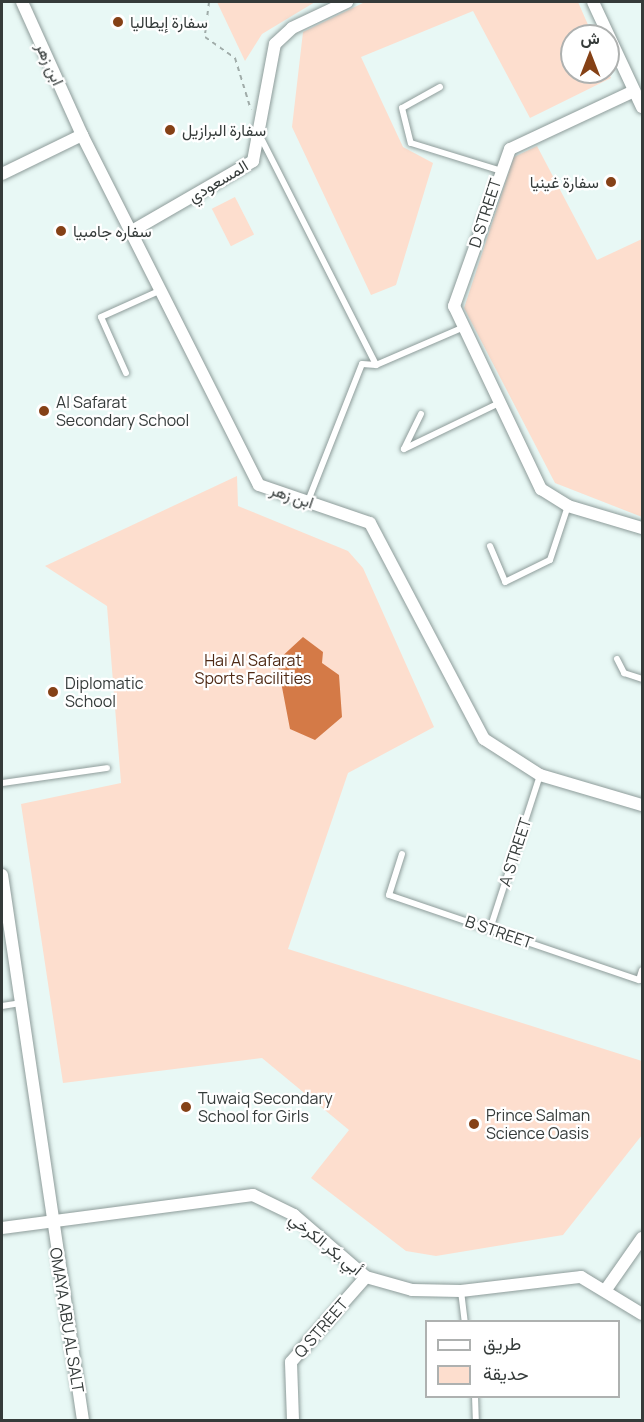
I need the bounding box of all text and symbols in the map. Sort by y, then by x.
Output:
place label: سفارة إيطاليا [130,12,208,32]
marker: سفارة إيطاليا [111,15,125,29]
north arrow [560,24,620,84]
text: ش [580,27,600,49]
street label: ابن زهر [32,40,68,88]
place label: سفارة البرازيل [182,120,266,140]
marker: سفارة البرازيل [163,123,177,137]
street label: المسعودي [185,156,251,206]
place label: سفارة غينيا [530,172,599,192]
marker: سفارة غينيا [604,175,618,189]
street label: D STREET [465,176,505,250]
place label: سفاره جامبيا [73,221,152,241]
marker: سفاره جامبيا [54,224,68,238]
place label: Al Safarat Secondary School [56,392,189,430]
marker: Al Safarat Secondary School [37,404,51,418]
street label: ابن زهر [268,480,316,512]
park label: Hai Al Safarat Sports Facilities [195,650,311,688]
place label: Diplomatic School [65,673,144,711]
marker: Diplomatic School [46,685,60,699]
street label: A STREET [495,815,535,889]
street label: B STREET [463,911,535,953]
place label: Tuwaiq Secondary School for Girls [198,1088,333,1126]
marker: Tuwaiq Secondary School for Girls [179,1100,193,1114]
place label: Prince Salman Science Oasis [486,1105,590,1143]
marker: Prince Salman Science Oasis [467,1117,481,1131]
street label: أبي بكر الكرخي [286,1209,366,1279]
street label: OMAYA ABU AL SALT [46,1246,88,1394]
street label: Q STREET [290,1295,352,1361]
legend [425,1320,620,1398]
text: طريق [483,1331,521,1355]
text: حديقة [483,1361,529,1385]

